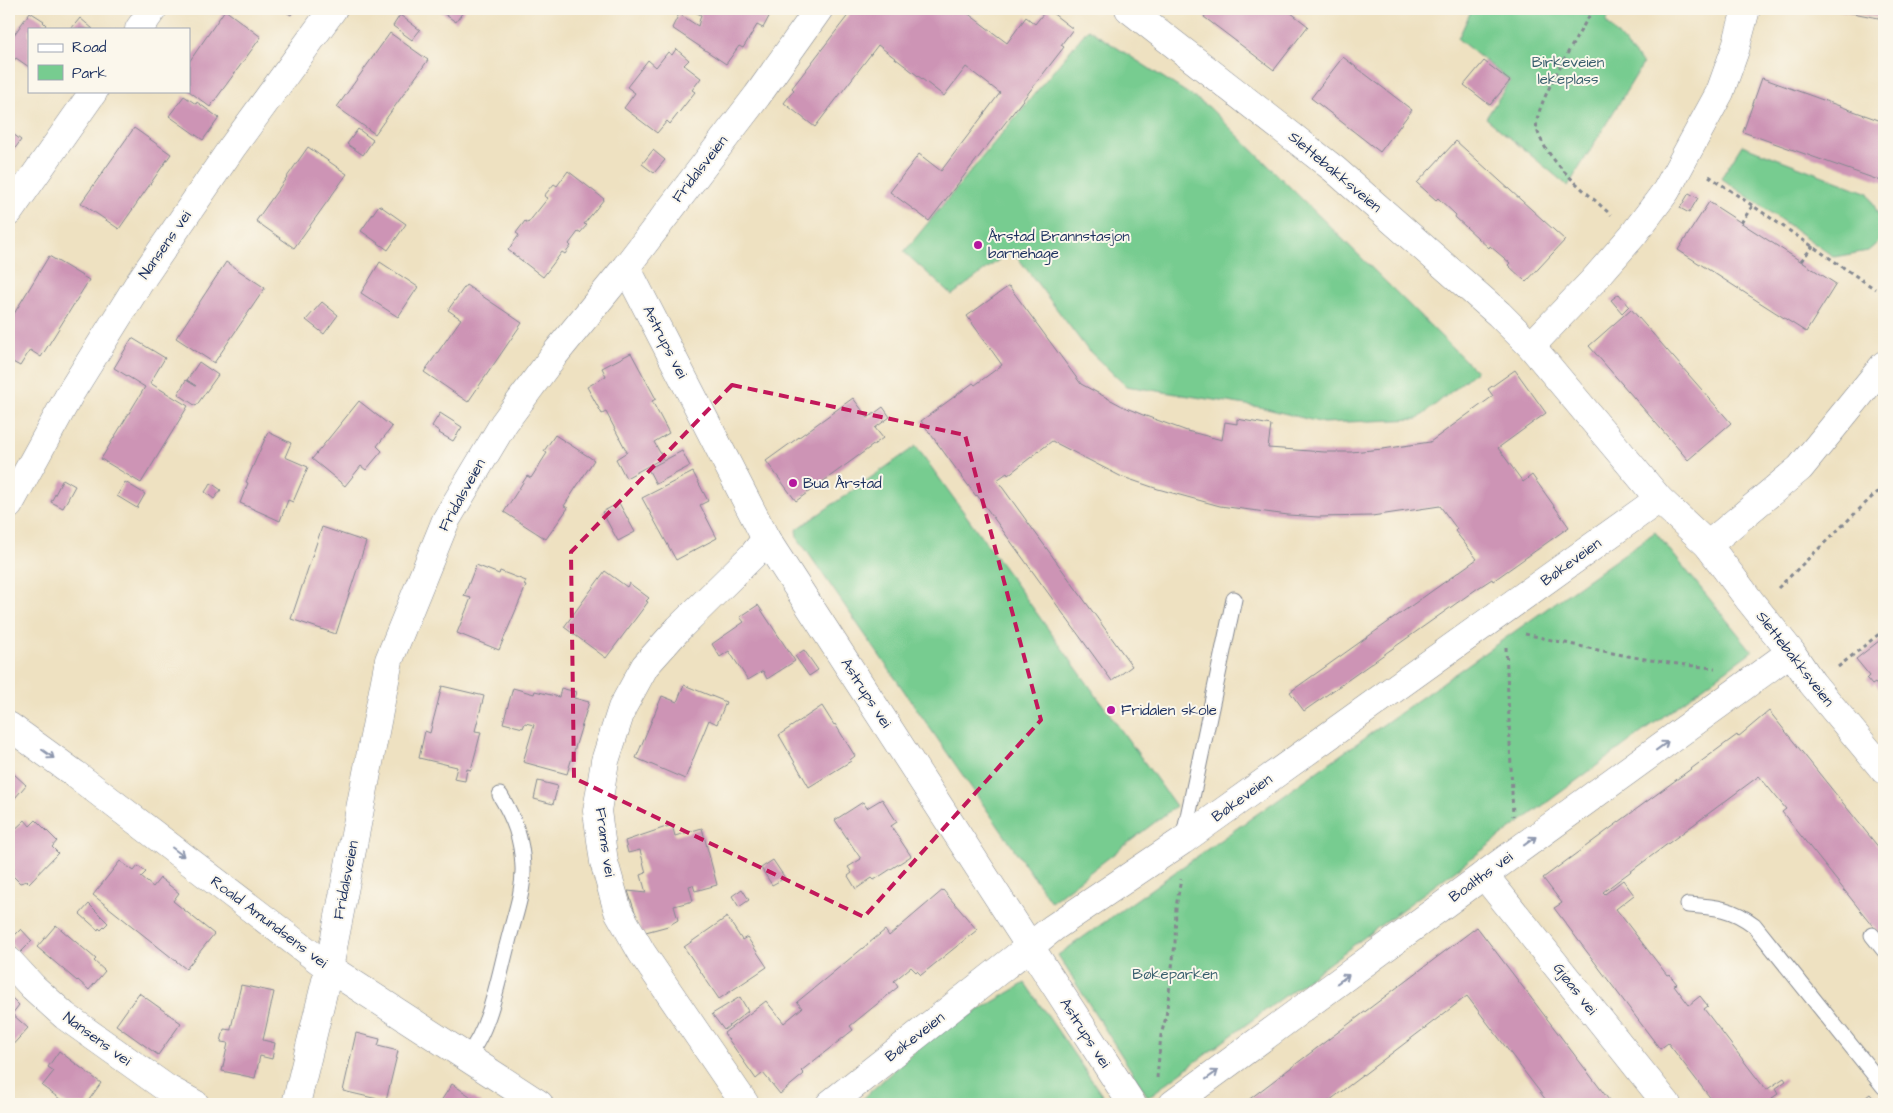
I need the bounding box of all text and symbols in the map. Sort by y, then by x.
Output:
legend [28,28,190,92]
text: Road [72,37,107,58]
park label: Birkeveien lekeplass [1532,52,1605,90]
text: Park [72,63,107,84]
street label: Slettebakksveien [1284,127,1387,218]
street label: Fridalsveien [667,131,733,207]
street label: Nansens vei [134,206,197,284]
place label: Årstad Brannstasjon barnehage [988,226,1130,265]
marker: Årstad Brannstasjon barnehage [972,239,984,251]
street label: Astrups vei [638,302,693,383]
street label: Fridalsveien [433,455,491,535]
place label: Bua Årstad [803,473,882,494]
marker: Bua Årstad [787,477,799,489]
street label: Bøkeveien [1536,533,1606,591]
street label: Slettebakksveien [1751,607,1839,712]
street label: Astrups vei [836,654,897,733]
place label: Fridalen skole [1121,700,1217,721]
marker: Fridalen skole [1105,704,1117,716]
one-way arrow [1655,741,1669,751]
one-way arrow [41,749,54,760]
street label: Bøkeveien [1207,769,1277,827]
street label: Frams vei [590,806,620,879]
one-way arrow [1523,836,1537,846]
street label: Fridalsveien [328,838,364,921]
street label: Boalths vei [1445,846,1518,907]
one-way arrow [171,847,184,858]
street label: Roald Amundsens vei [206,871,333,973]
street label: Gjøas vei [1548,959,1602,1020]
park label: Bøkeparken [1132,964,1218,985]
one-way arrow [1336,974,1350,984]
street label: Astrups vei [1055,994,1116,1073]
street label: Nansens vei [59,1007,136,1071]
street label: Bøkeveien [881,1007,950,1067]
one-way arrow [1205,1070,1219,1080]

